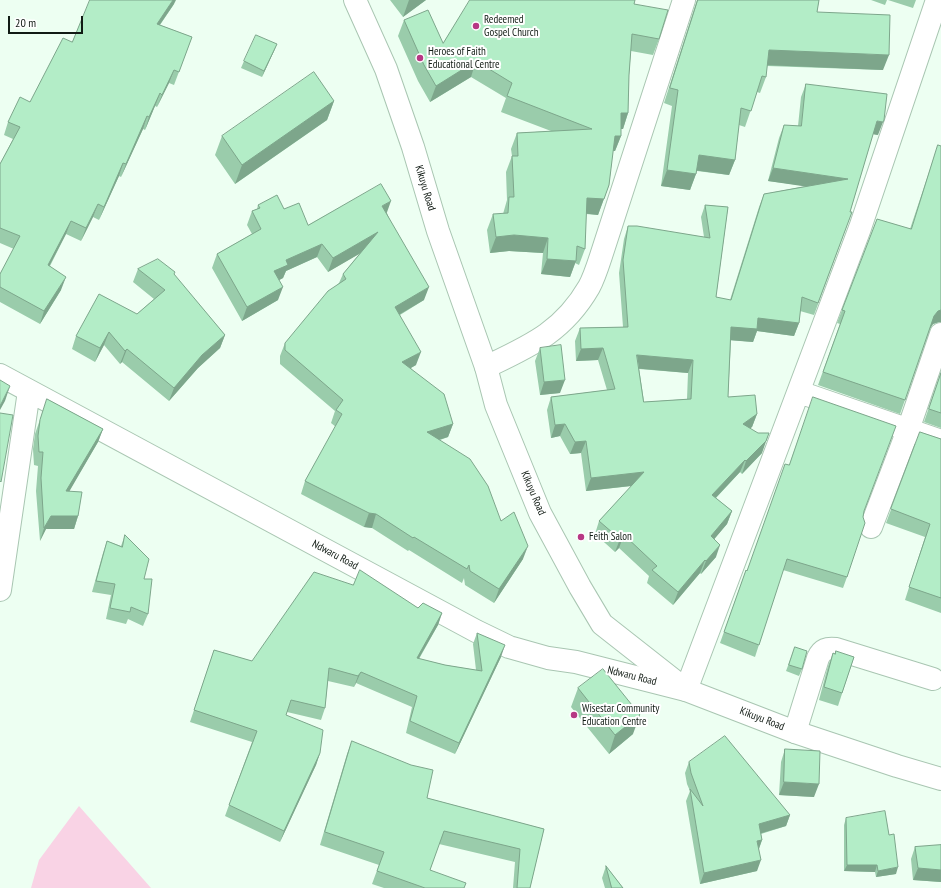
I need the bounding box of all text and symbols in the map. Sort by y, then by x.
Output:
scale bar [10,8,85,34]
place label: Redeemed Gospel Church [484,13,539,39]
text: 20 m [15,15,36,30]
marker: Redeemed Gospel Church [471,21,481,31]
place label: Heroes of Faith Educational Centre [428,45,500,71]
marker: Heroes of Faith Educational Centre [415,53,425,63]
street label: Kikuyu Road [412,164,438,212]
street label: Kikuyu Road [518,469,548,517]
place label: Feith Salon [589,530,632,544]
marker: Feith Salon [576,532,586,542]
street label: Ndwaru Road [310,537,360,573]
street label: Ndwaru Road [606,663,658,689]
place label: Wisestar Community Education Centre [582,702,659,728]
street label: Kikuyu Road [738,704,786,734]
marker: Wisestar Community Education Centre [569,710,579,720]

